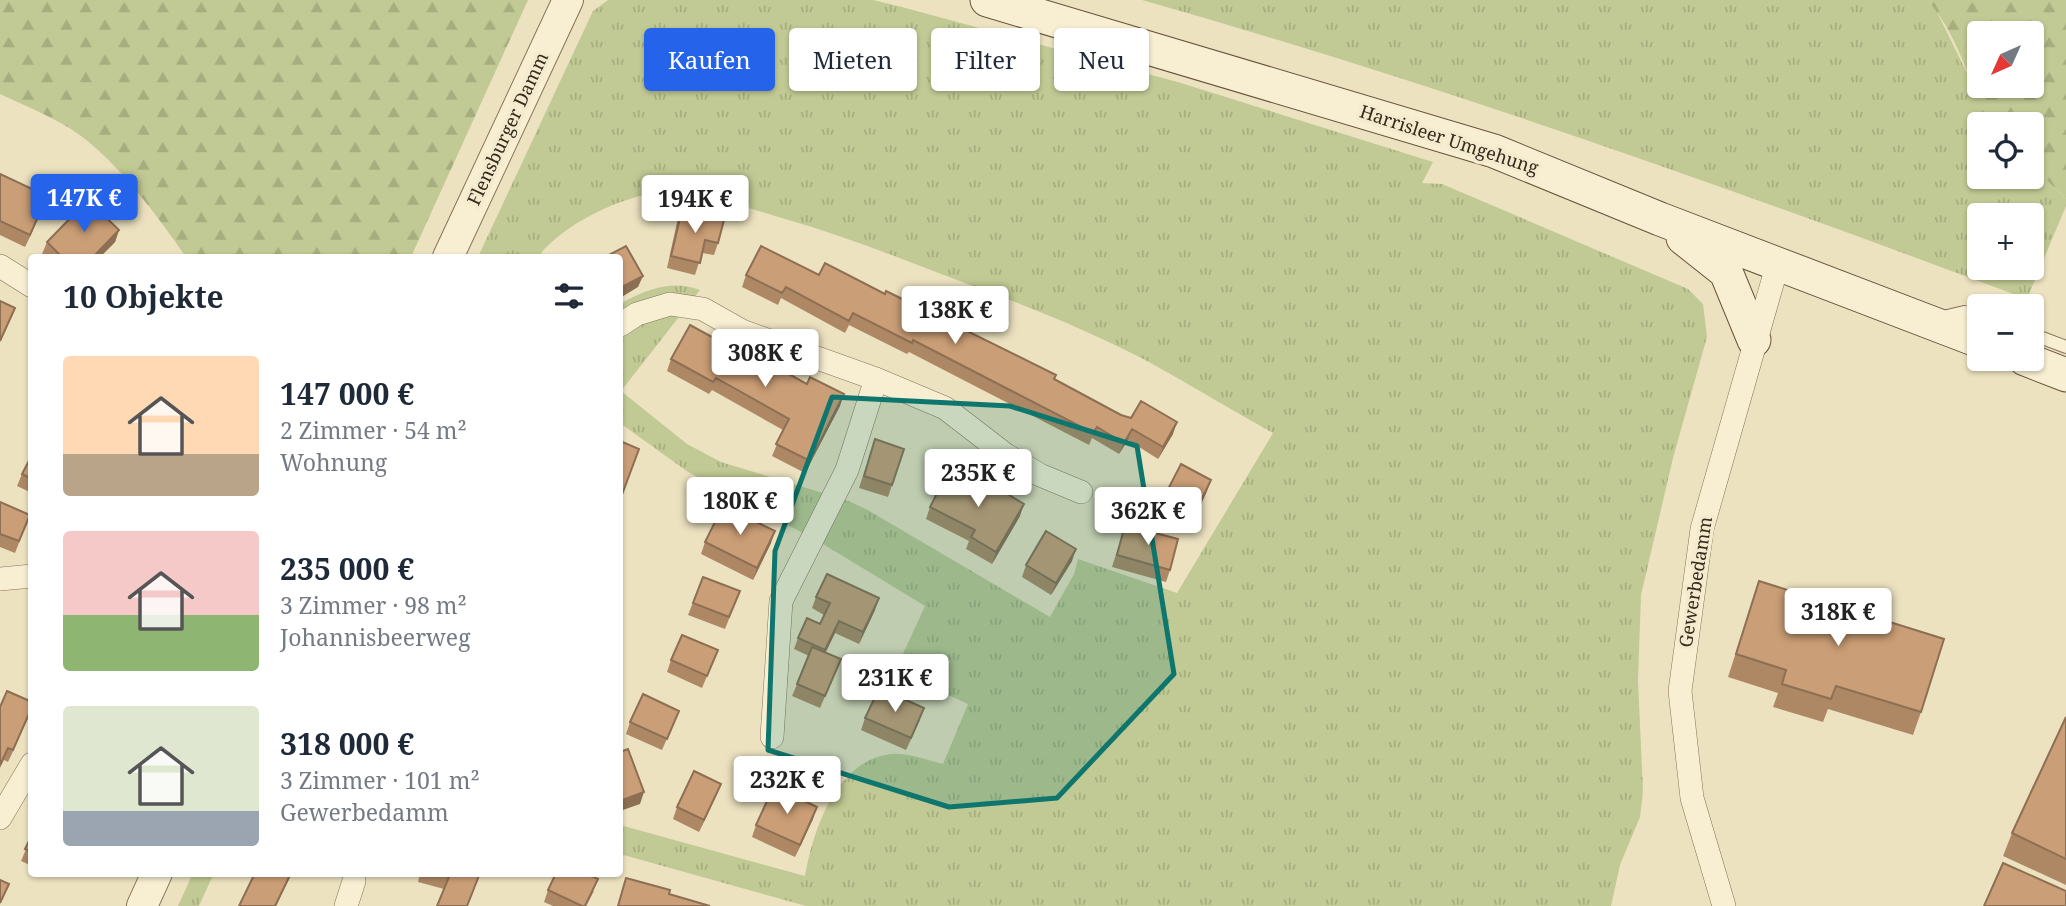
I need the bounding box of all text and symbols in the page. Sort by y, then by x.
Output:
north arrow [1967,21,2044,98]
map controls [1967,21,2044,371]
chip: Kaufen [644,28,775,91]
chip: Mieten [789,28,917,91]
chip: Filter [931,28,1040,91]
chip: Neu [1054,28,1149,91]
street label: Flensburger Damm [461,48,553,209]
street label: Harrisleer Umgehung [1357,99,1542,179]
button: locate [1967,112,2044,189]
pin: 147K € [27,174,141,234]
pin: 194K € [638,176,752,235]
text: 147K € [47,181,121,213]
text: 194K € [658,182,732,214]
button: + [1967,203,2044,280]
text: 10 Objekte [63,276,224,317]
icon: filters [550,277,588,315]
pin: 138K € [898,286,1012,346]
text: 138K € [918,293,992,325]
button: − [1967,294,2044,371]
pin: 308K € [708,330,822,389]
text: 308K € [728,336,802,368]
text: 147 000 € [280,373,414,414]
icon: home [119,384,203,468]
text: 2 Zimmer · 54 m² [280,414,467,446]
text: Wohnung [280,446,387,478]
pin: 235K € [921,449,1035,509]
text: 235K € [941,456,1015,488]
pin: 180K € [683,477,797,537]
text: 180K € [703,484,777,516]
pin: 362K € [1091,488,1205,547]
text: 362K € [1111,494,1185,526]
street label: Gewerbedamm [1673,515,1717,649]
text: 235 000 € [280,548,414,589]
icon: home [119,559,203,643]
pin: 318K € [1781,588,1895,648]
text: 3 Zimmer · 98 m² [280,589,467,621]
text: 318K € [1801,595,1875,627]
text: Johannisbeerweg [280,621,471,653]
pin: 231K € [838,654,952,714]
text: 231K € [858,661,932,693]
text: 318 000 € [280,723,414,764]
icon: home [119,734,203,818]
pin: 232K € [730,756,844,816]
text: 232K € [750,763,824,795]
text: 3 Zimmer · 101 m² [280,764,480,796]
text: Gewerbedamm [280,796,449,828]

